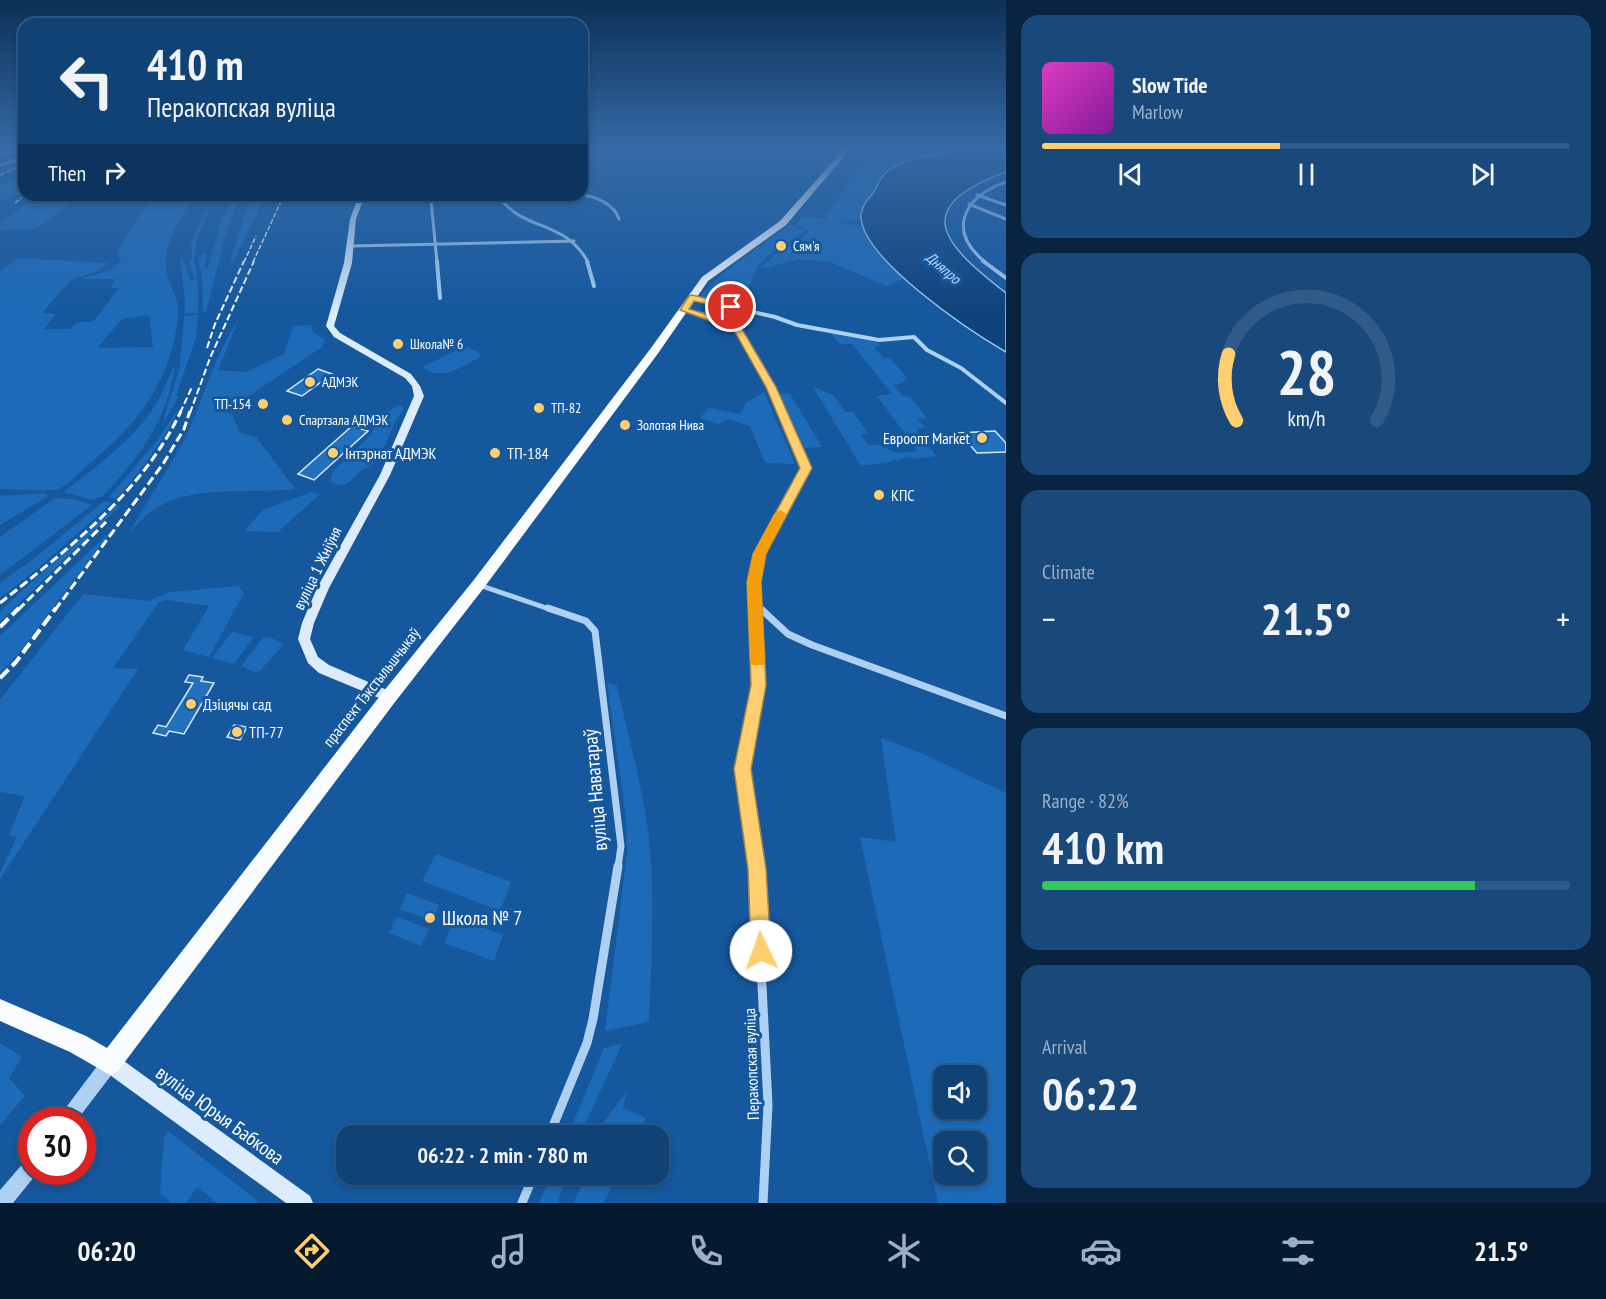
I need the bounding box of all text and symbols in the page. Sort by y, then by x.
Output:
text: 410 m [147,37,244,92]
icon: left [48,42,126,120]
text: Slow Tide [1132,71,1208,99]
text: Перакопская вуліца [147,90,336,124]
text: Marlow [1132,99,1183,125]
icon: right [98,156,131,189]
icon: previous [1114,158,1147,191]
icon: pause [1290,158,1323,191]
icon: next [1466,158,1499,191]
text: Then [48,159,86,187]
place label: Сям'я [793,237,819,255]
marker: Сям'я [774,239,788,253]
water label: Дняпро [921,247,966,289]
pin [705,281,756,332]
icon: arrive [714,290,747,323]
text: 28 [1276,331,1336,412]
place label: Школа№ 6 [410,335,463,353]
marker: Школа№ 6 [391,337,405,351]
place label: АДМЭК [322,373,359,391]
marker: АДМЭК [303,375,317,389]
place label: ТП-154 [214,395,252,413]
marker: ТП-154 [256,397,270,411]
place label: ТП-82 [551,399,581,417]
marker: ТП-82 [532,401,546,415]
text: km/h [1287,404,1325,432]
place label: Спартзала АДМЭК [299,411,388,429]
marker: Спартзала АДМЭК [280,413,294,427]
place label: Золотая Нива [637,416,704,434]
marker: Золотая Нива [618,418,632,432]
place label: Евроопт Market [883,428,971,448]
marker: Евроопт Market [975,431,989,445]
place label: Інтэрнат АДМЭК [345,443,436,463]
place label: ТП-184 [507,443,549,463]
marker: Інтэрнат АДМЭК [326,446,340,460]
marker: ТП-184 [488,446,502,460]
place label: КПС [891,485,915,505]
marker: КПС [872,488,886,502]
street label: вуліца 1 Жніўня [288,523,346,613]
text: Climate [1042,559,1095,585]
text: 21.5° [1261,589,1351,647]
text: − [1042,597,1056,640]
text: + [1556,597,1570,640]
street label: праспект Тэкстыльшчыкаў [318,623,424,751]
place label: Дзіцячы сад [203,694,271,714]
marker: Дзіцячы сад [184,697,198,711]
place label: ТП-77 [249,722,284,742]
marker: ТП-77 [230,725,244,739]
street label: вуліца Наватараў [577,727,613,852]
text: Range · 82% [1042,788,1129,814]
text: 410 km [1042,818,1164,876]
place label: Школа № 7 [442,905,522,931]
marker: Школа № 7 [423,911,437,925]
position arrow [729,919,793,983]
street label: Перакопская вуліца [739,1008,763,1120]
text: Arrival [1042,1034,1087,1060]
street label: вуліца Юрыя Бабкова [151,1060,289,1170]
text: 06:22 [1042,1064,1139,1122]
map controls [933,1065,987,1185]
button: sound [933,1065,987,1119]
speed limit sign: 30 [18,1107,96,1185]
button: search [933,1131,987,1185]
text: 06:22 · 2 min · 780 m [417,1141,588,1169]
icon: directions [291,1230,333,1272]
icon: music [488,1230,530,1272]
icon: phone [685,1230,727,1272]
icon: climate [883,1230,925,1272]
icon: car [1080,1230,1122,1272]
icon: filters [1277,1230,1319,1272]
text: 06:20 [78,1234,136,1268]
text: 21.5° [1474,1234,1528,1268]

